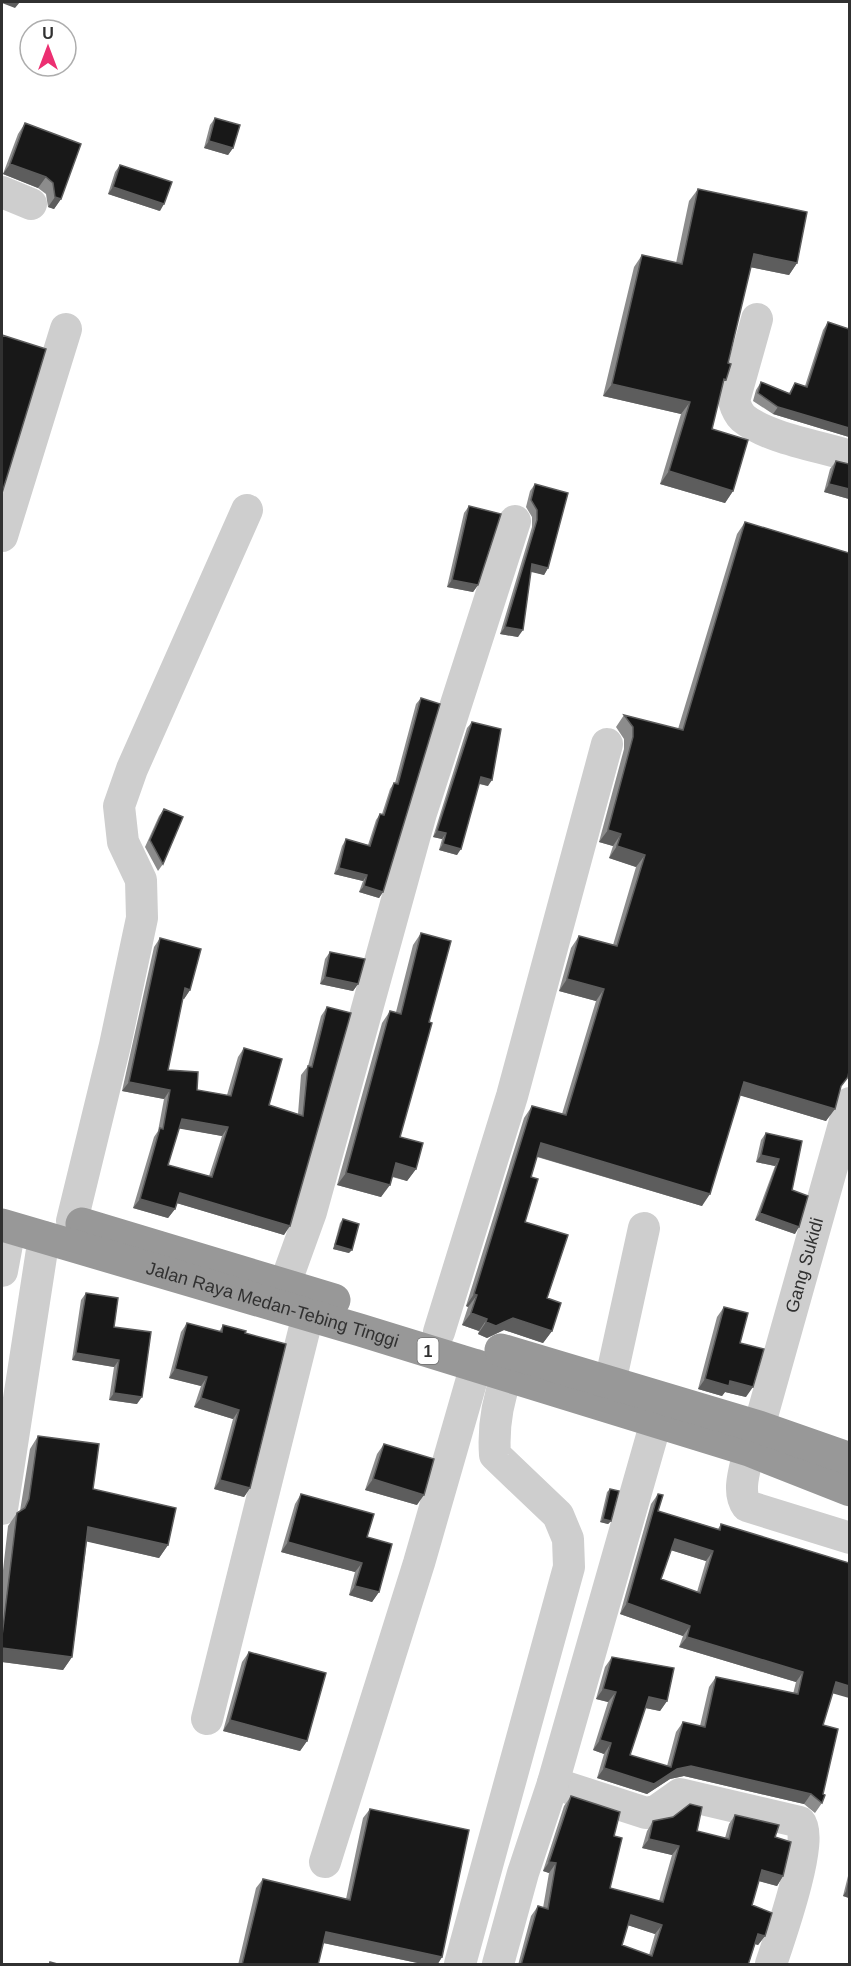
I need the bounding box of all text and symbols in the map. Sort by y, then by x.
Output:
north arrow [18,18,78,78]
text: U [42,25,54,42]
street label: Gang Sukidi [782,1215,827,1315]
street label: Jalan Raya Medan-Tebing Tinggi [144,1258,401,1351]
road number: 1 [418,1338,438,1364]

